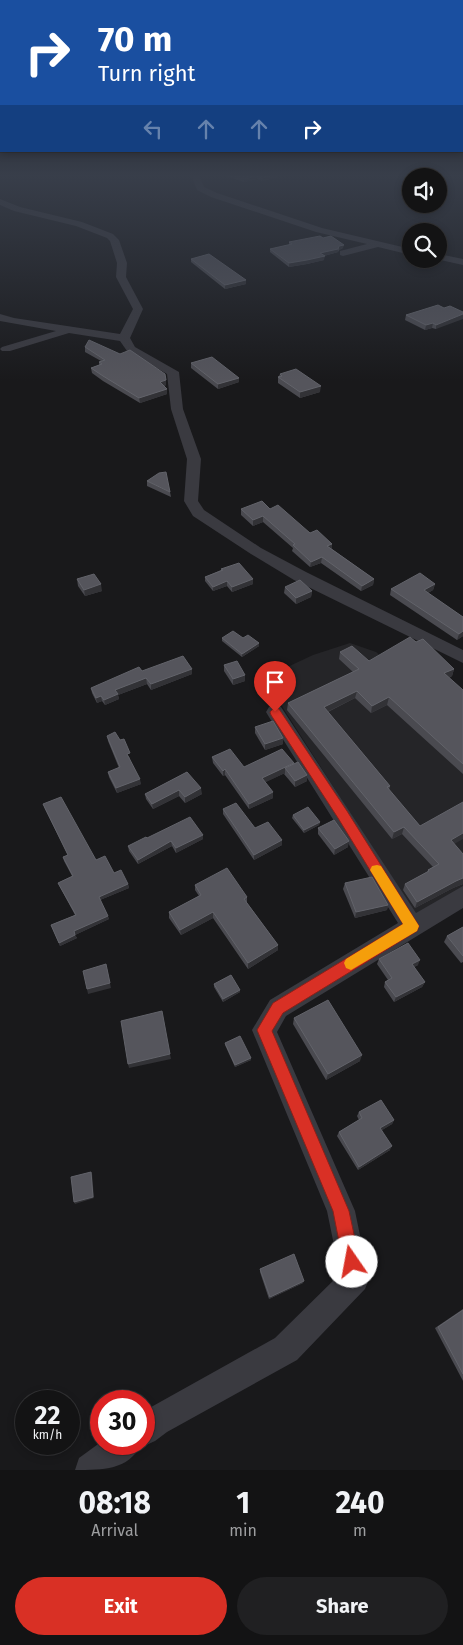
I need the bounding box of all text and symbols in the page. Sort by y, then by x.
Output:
text: 70 m [98,18,172,60]
icon: right [15,20,80,85]
text: Turn right [98,60,195,87]
icon: left [139,115,167,143]
icon: ahead [192,115,220,143]
icon: ahead [245,115,273,143]
icon: right [298,115,326,143]
map controls [402,168,447,268]
button: sound [402,168,447,213]
button: search [402,223,447,268]
pin [254,661,296,712]
icon: arrive [261,668,289,696]
position arrow [325,1235,377,1287]
speed limit sign: 30 [90,1390,155,1455]
text: 22 [35,1401,60,1431]
text: km/h [33,1428,62,1442]
text: 08:18 [78,1485,151,1521]
text: 1 [236,1485,250,1521]
text: 240 [335,1485,385,1521]
text: Arrival [91,1521,138,1540]
text: min [229,1521,257,1540]
text: m [353,1521,367,1540]
button: Exit [15,1577,227,1635]
button: Share [237,1577,448,1635]

